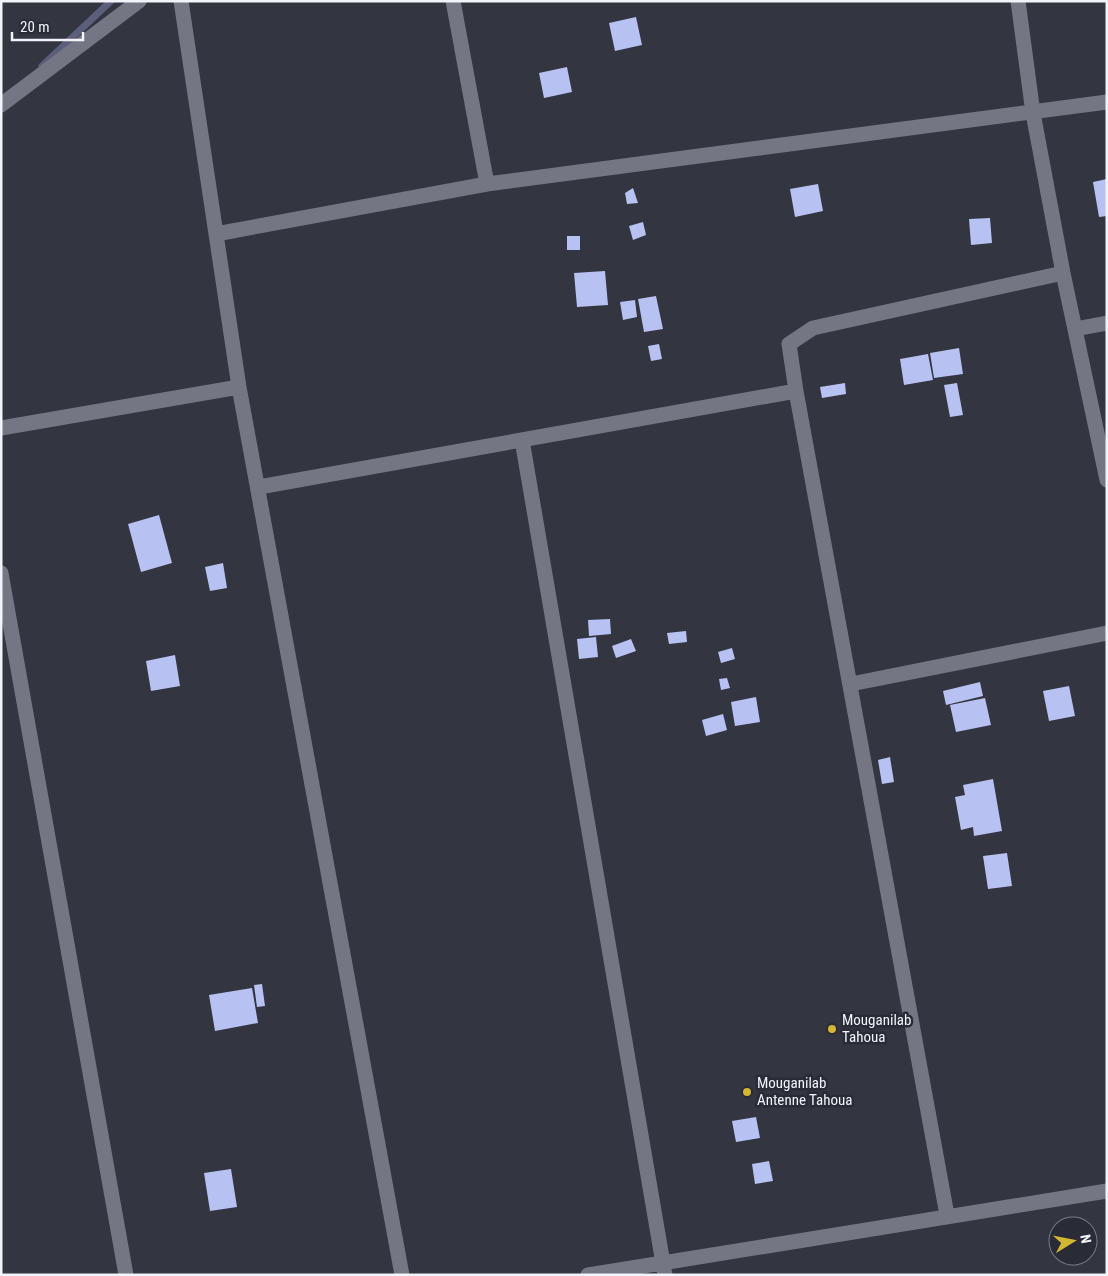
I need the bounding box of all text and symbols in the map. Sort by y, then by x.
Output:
scale bar [12,10,84,42]
text: 20 m [20,18,50,36]
place label: Mouganilab Tahoua [842,1011,911,1046]
marker: Mouganilab Tahoua [826,1023,838,1035]
place label: Mouganilab Antenne Tahoua [757,1074,852,1109]
marker: Mouganilab Antenne Tahoua [741,1086,753,1098]
north arrow [1048,1216,1098,1266]
text: N [1077,1233,1094,1244]

